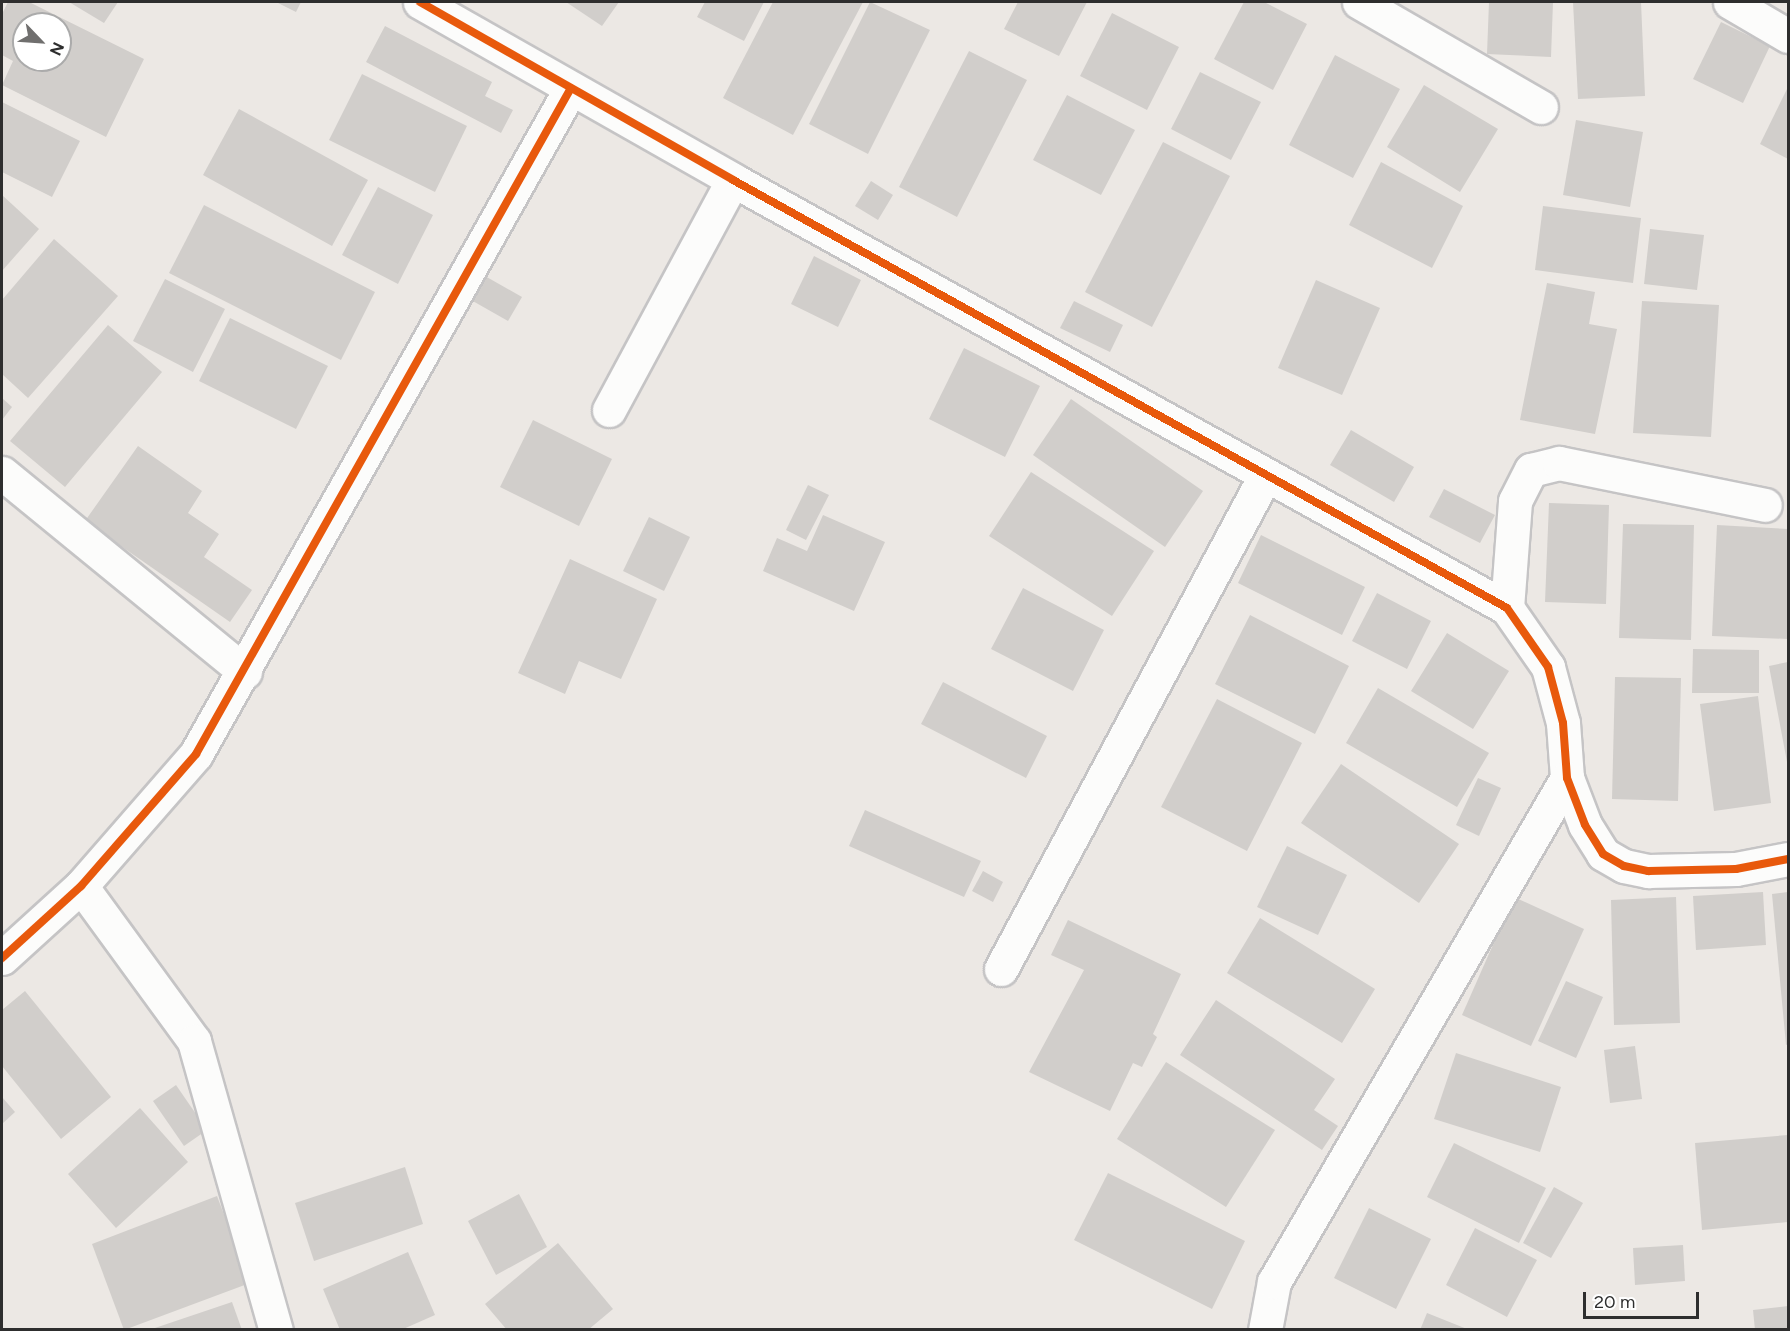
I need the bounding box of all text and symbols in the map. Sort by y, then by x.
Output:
north arrow [12,12,72,72]
text: N [46,39,68,59]
scale bar [1586,1280,1702,1318]
text: 20 m [1594,1291,1635,1313]

